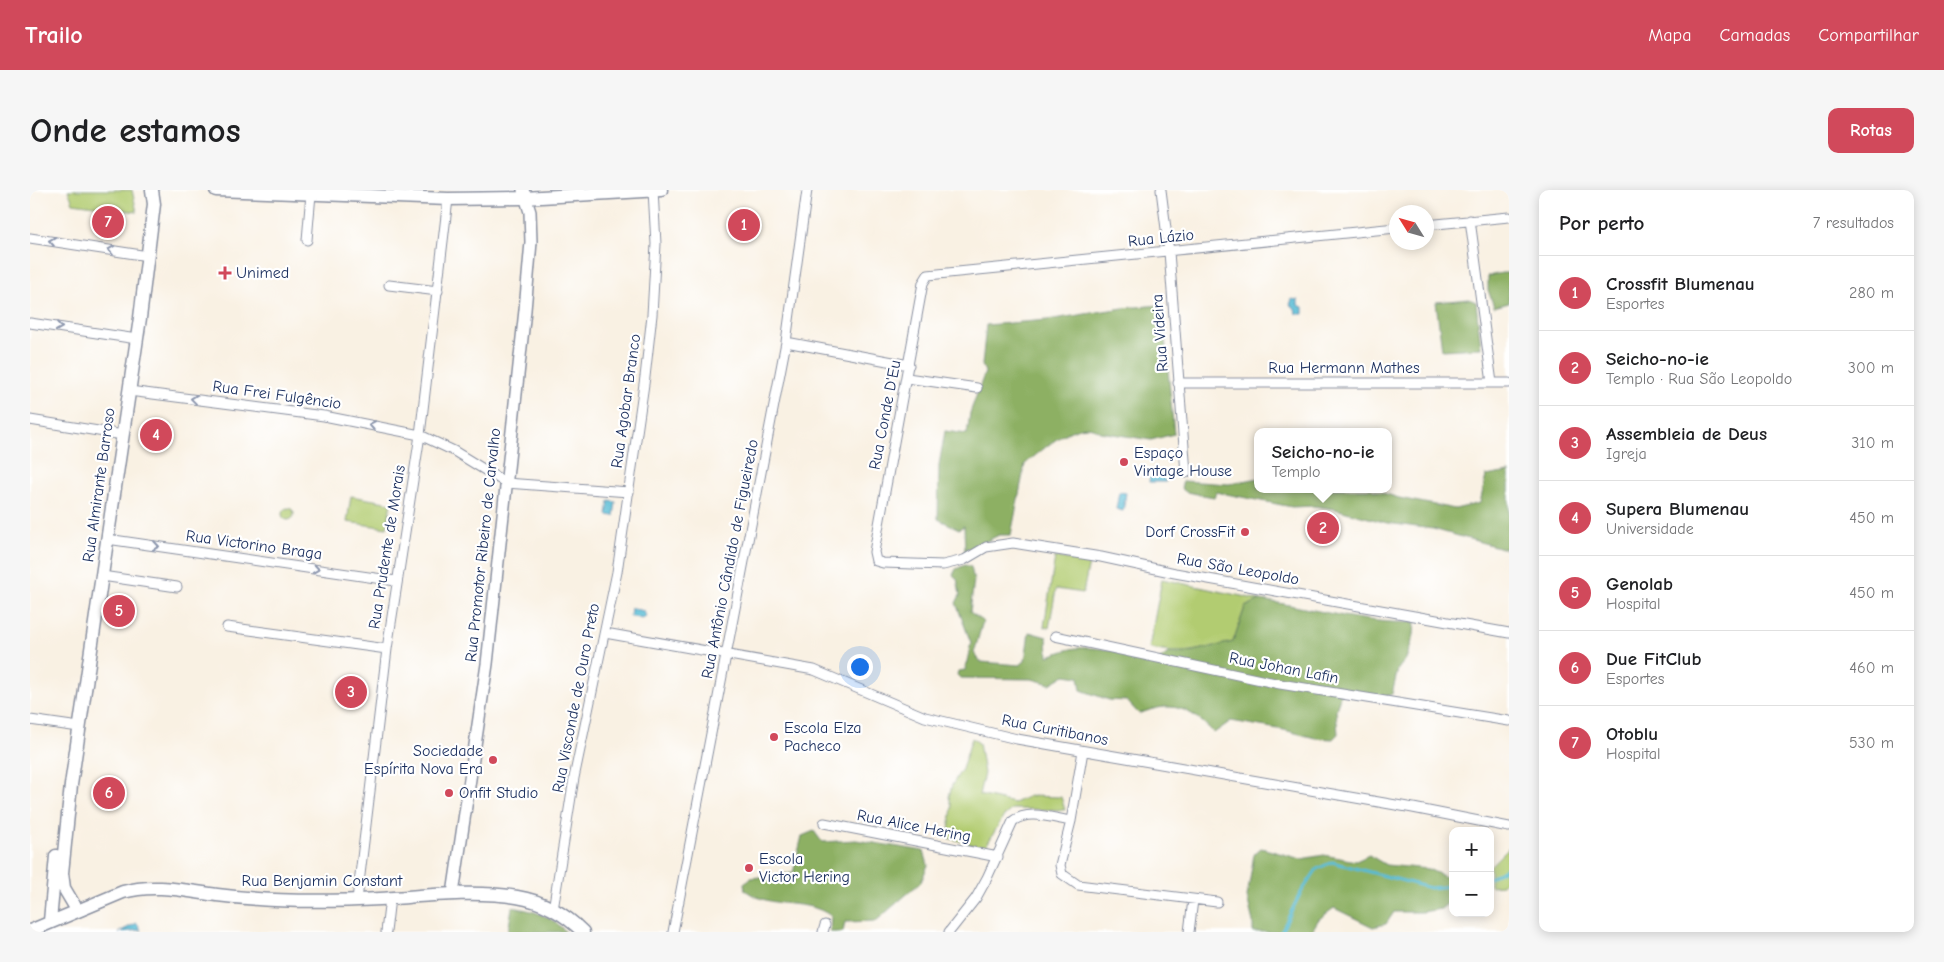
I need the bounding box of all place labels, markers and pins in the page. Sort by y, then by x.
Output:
pin: 7 [92,203,124,241]
pin: 1 [728,206,760,244]
place label: Unimed [236,264,289,282]
marker: Unimed [218,266,232,280]
pin: 4 [140,416,172,454]
place label: Espaço Vintage House [1134,444,1232,480]
marker: Espaço Vintage House [1118,456,1130,468]
pin: 2 [1307,509,1339,547]
place label: Dorf CrossFit [1145,523,1235,541]
marker: Dorf CrossFit [1239,526,1251,538]
pin: 5 [103,592,135,630]
pin: 3 [335,673,367,711]
place label: Escola Elza Pacheco [784,719,862,755]
marker: Escola Elza Pacheco [768,731,780,743]
place label: Sociedade Espírita Nova Era [364,742,483,778]
marker: Sociedade Espírita Nova Era [487,754,499,766]
pin: 6 [93,774,125,812]
place label: Onfit Studio [459,784,538,802]
marker: Onfit Studio [443,787,455,799]
place label: Escola Victor Hering [759,850,850,886]
marker: Escola Victor Hering [743,862,755,874]

